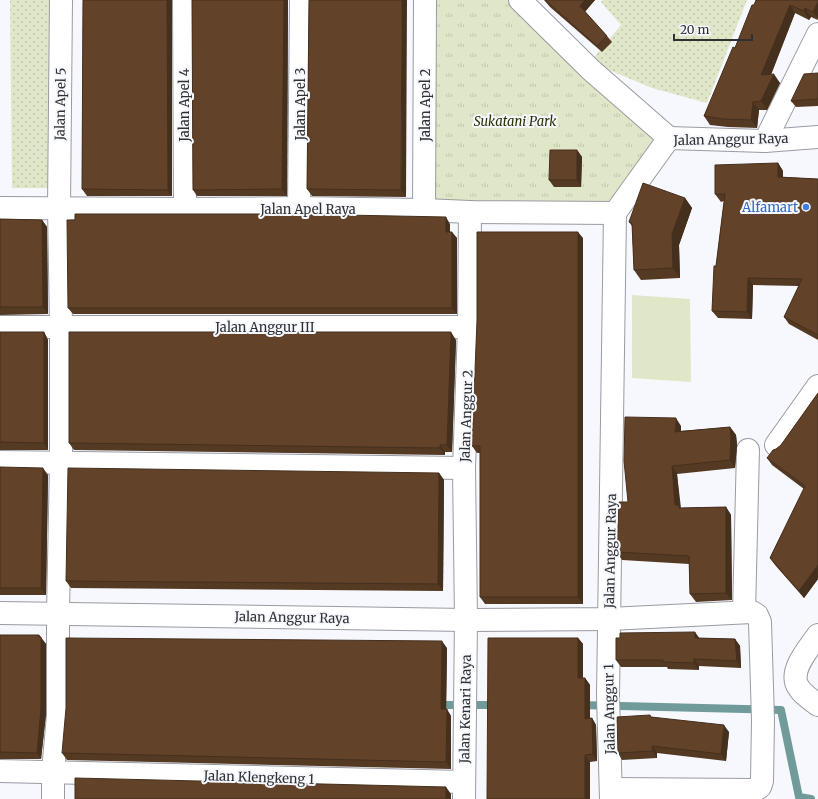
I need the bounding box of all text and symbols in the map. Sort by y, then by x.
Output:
scale bar [674,16,752,42]
text: 20 m [680,22,709,37]
street label: Jalan Apel 5 [51,67,70,142]
street label: Jalan Apel 4 [176,68,193,143]
street label: Jalan Apel 3 [292,68,309,141]
street label: Jalan Apel 2 [417,68,434,143]
park label: Sukatani Park [474,113,556,130]
street label: Jalan Anggur Raya [672,130,789,149]
place label: Alfamart [741,199,798,216]
street label: Jalan Apel Raya [259,201,356,218]
marker: Alfamart [801,202,811,212]
street label: Jalan Anggur III [214,319,315,336]
street label: Jalan Anggur 2 [456,369,477,464]
street label: Jalan Anggur Raya [601,493,620,610]
street label: Jalan Anggur Raya [233,608,350,627]
street label: Jalan Kenari Raya [456,654,475,765]
street label: Jalan Anggur 1 [600,663,619,755]
street label: Jalan Klengkeng 1 [202,767,315,788]

